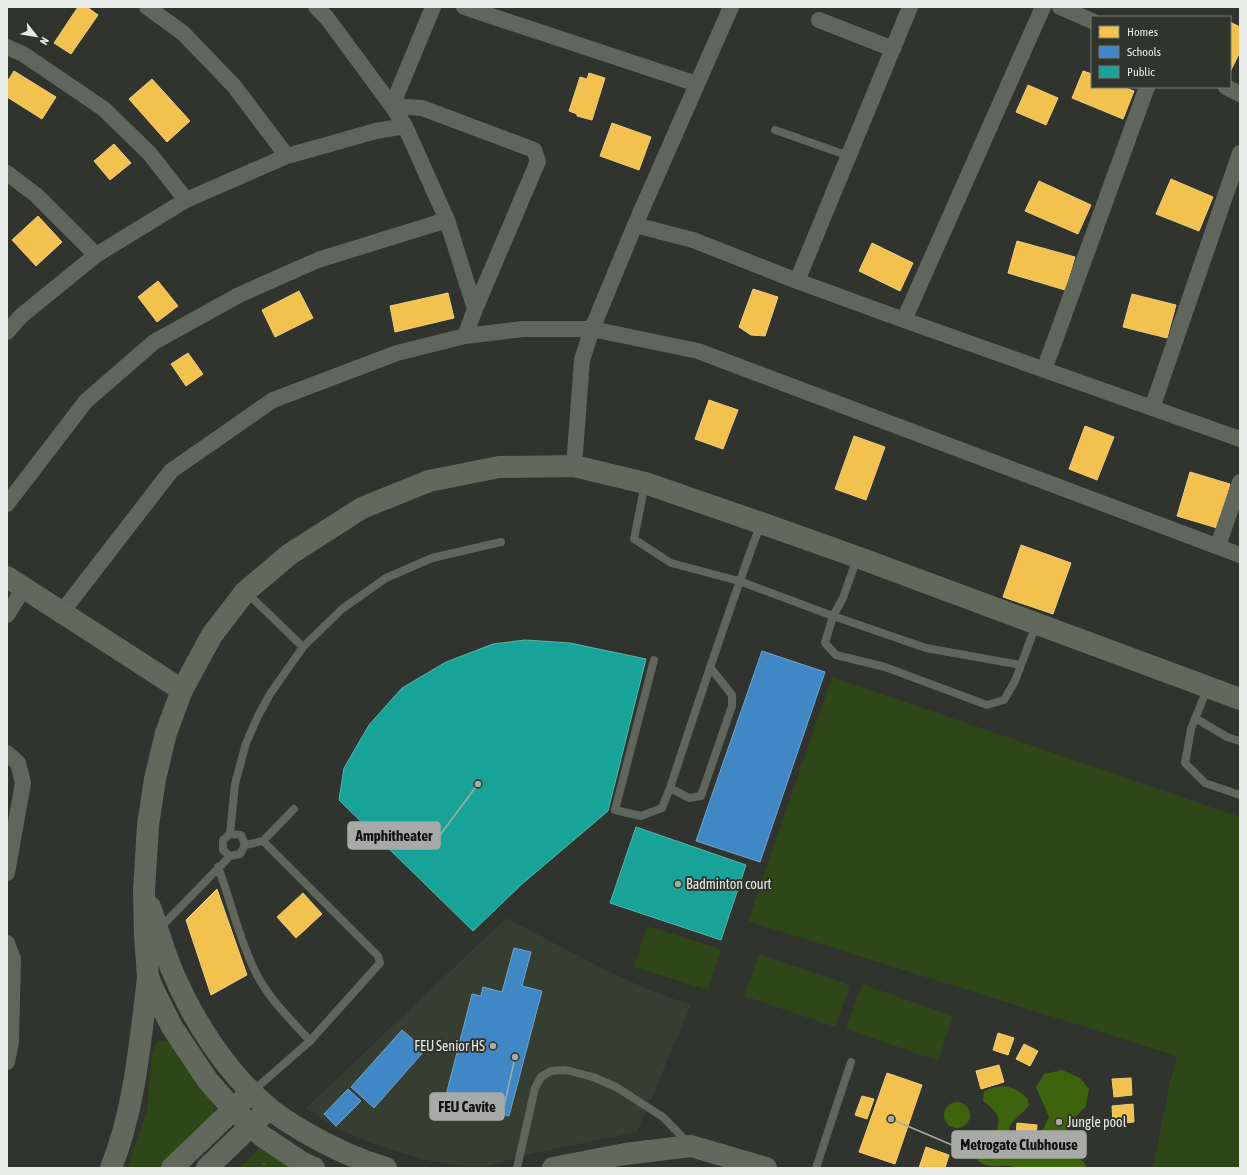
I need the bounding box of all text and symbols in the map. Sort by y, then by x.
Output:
north arrow [16,16,56,56]
legend [1091,16,1231,88]
text: Homes [1127,25,1158,39]
text: N [38,35,51,47]
text: Schools [1127,45,1161,59]
text: Public [1127,65,1155,79]
callout: Amphitheater [348,822,440,849]
text: Amphitheater [355,827,433,844]
place label: Badminton court [686,876,772,892]
marker: Badminton court [673,879,683,889]
place label: FEU Senior HS [414,1038,485,1054]
marker: FEU Senior HS [488,1041,498,1051]
callout: FEU Cavite [430,1093,504,1120]
text: FEU Cavite [438,1098,496,1115]
place label: Jungle pool [1067,1114,1127,1130]
marker: Jungle pool [1054,1117,1064,1127]
callout: Metrogate Clubhouse [952,1131,1086,1158]
text: Metrogate Clubhouse [960,1136,1078,1153]

